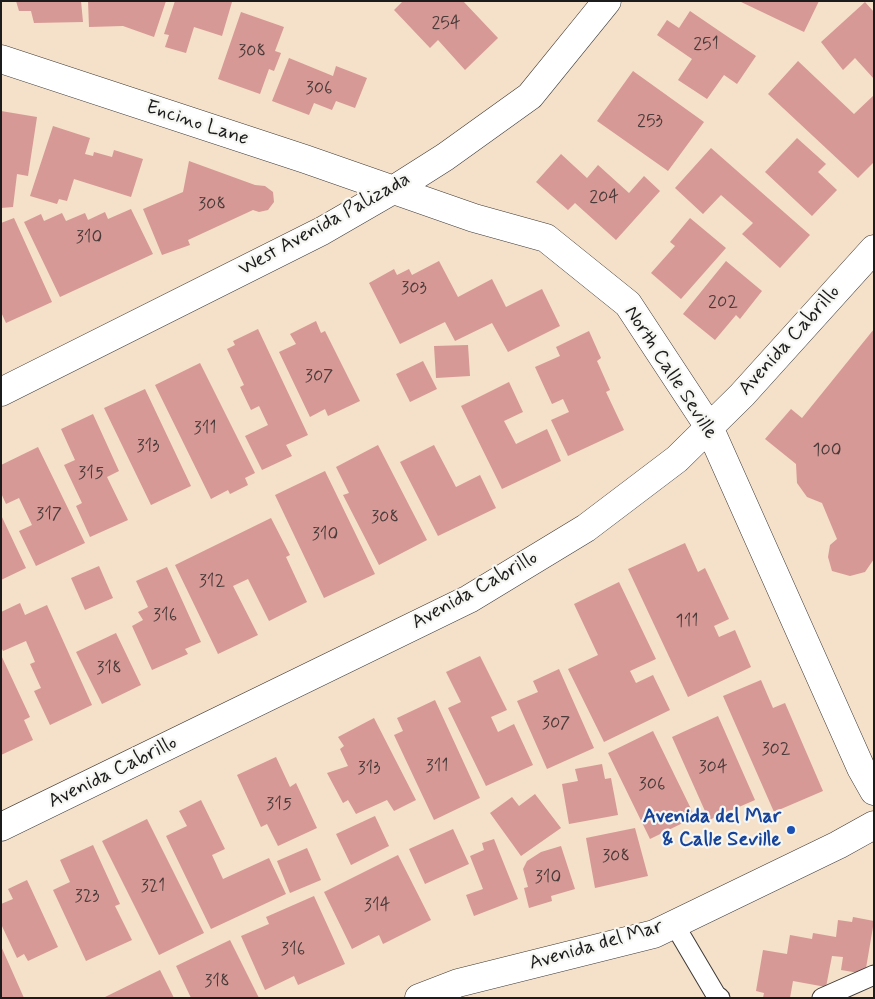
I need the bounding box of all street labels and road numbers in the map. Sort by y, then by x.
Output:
street label: Encino Lane [143,96,251,152]
street label: West Avenida Palizada [235,168,415,282]
street label: Avenida Cabrillo [734,281,846,401]
street label: North Calle Seville [618,302,722,444]
street label: Avenida Cabrillo [408,546,542,636]
street label: Avenida Cabrillo [45,731,181,815]
street label: Avenida del Mar [526,915,666,977]

